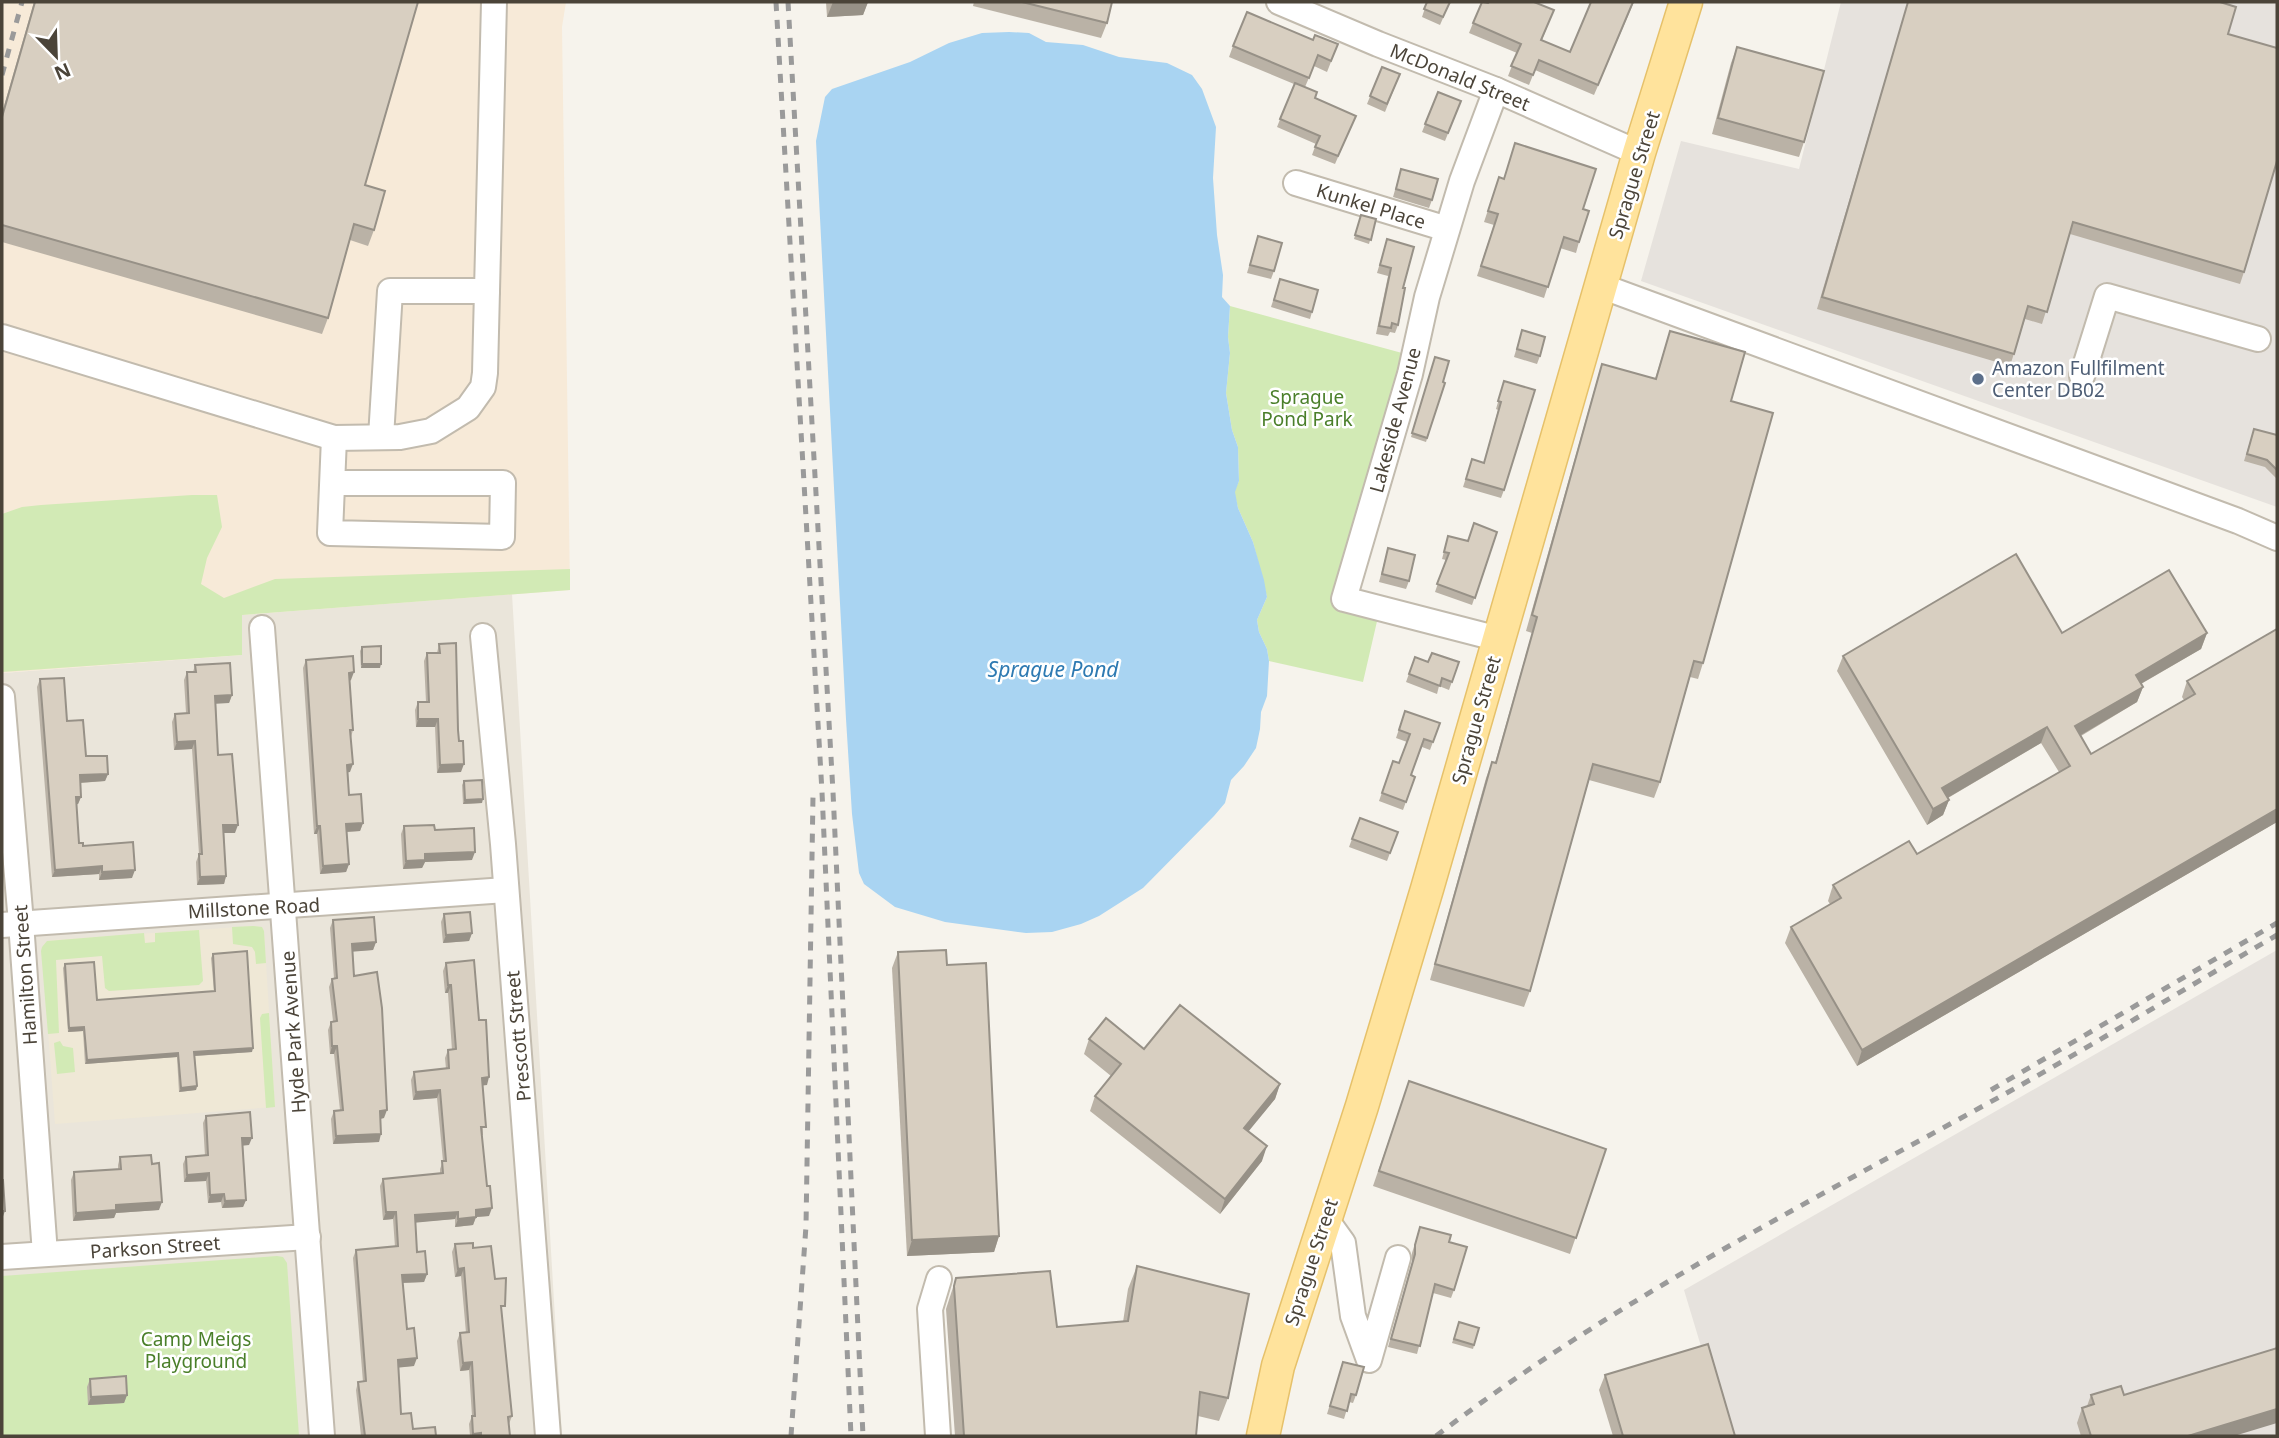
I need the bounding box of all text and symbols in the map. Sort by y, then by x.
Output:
north arrow [21,21,91,91]
street label: McDonald Street [1386,37,1534,117]
text: N [50,57,75,87]
street label: Sprague Street [1602,108,1666,242]
street label: Kunkel Place [1313,177,1429,235]
street label: Lakeside Avenue [1363,344,1427,496]
place label: Amazon Fullfilment Center DB02 [1992,355,2165,403]
marker: Amazon Fullfilment Center DB02 [1970,371,1986,387]
park label: Sprague Pond Park [1261,384,1353,432]
street label: Sprague Street [1445,653,1507,787]
water label: Sprague Pond [988,655,1119,683]
street label: Millstone Road [187,892,321,924]
street label: Hamilton Street [7,904,43,1046]
street label: Hyde Park Avenue [274,950,312,1114]
street label: Prescott Street [499,969,537,1102]
street label: Sprague Street [1278,1195,1344,1329]
street label: Parkson Street [89,1229,221,1265]
park label: Camp Meigs Playground [141,1326,251,1374]

